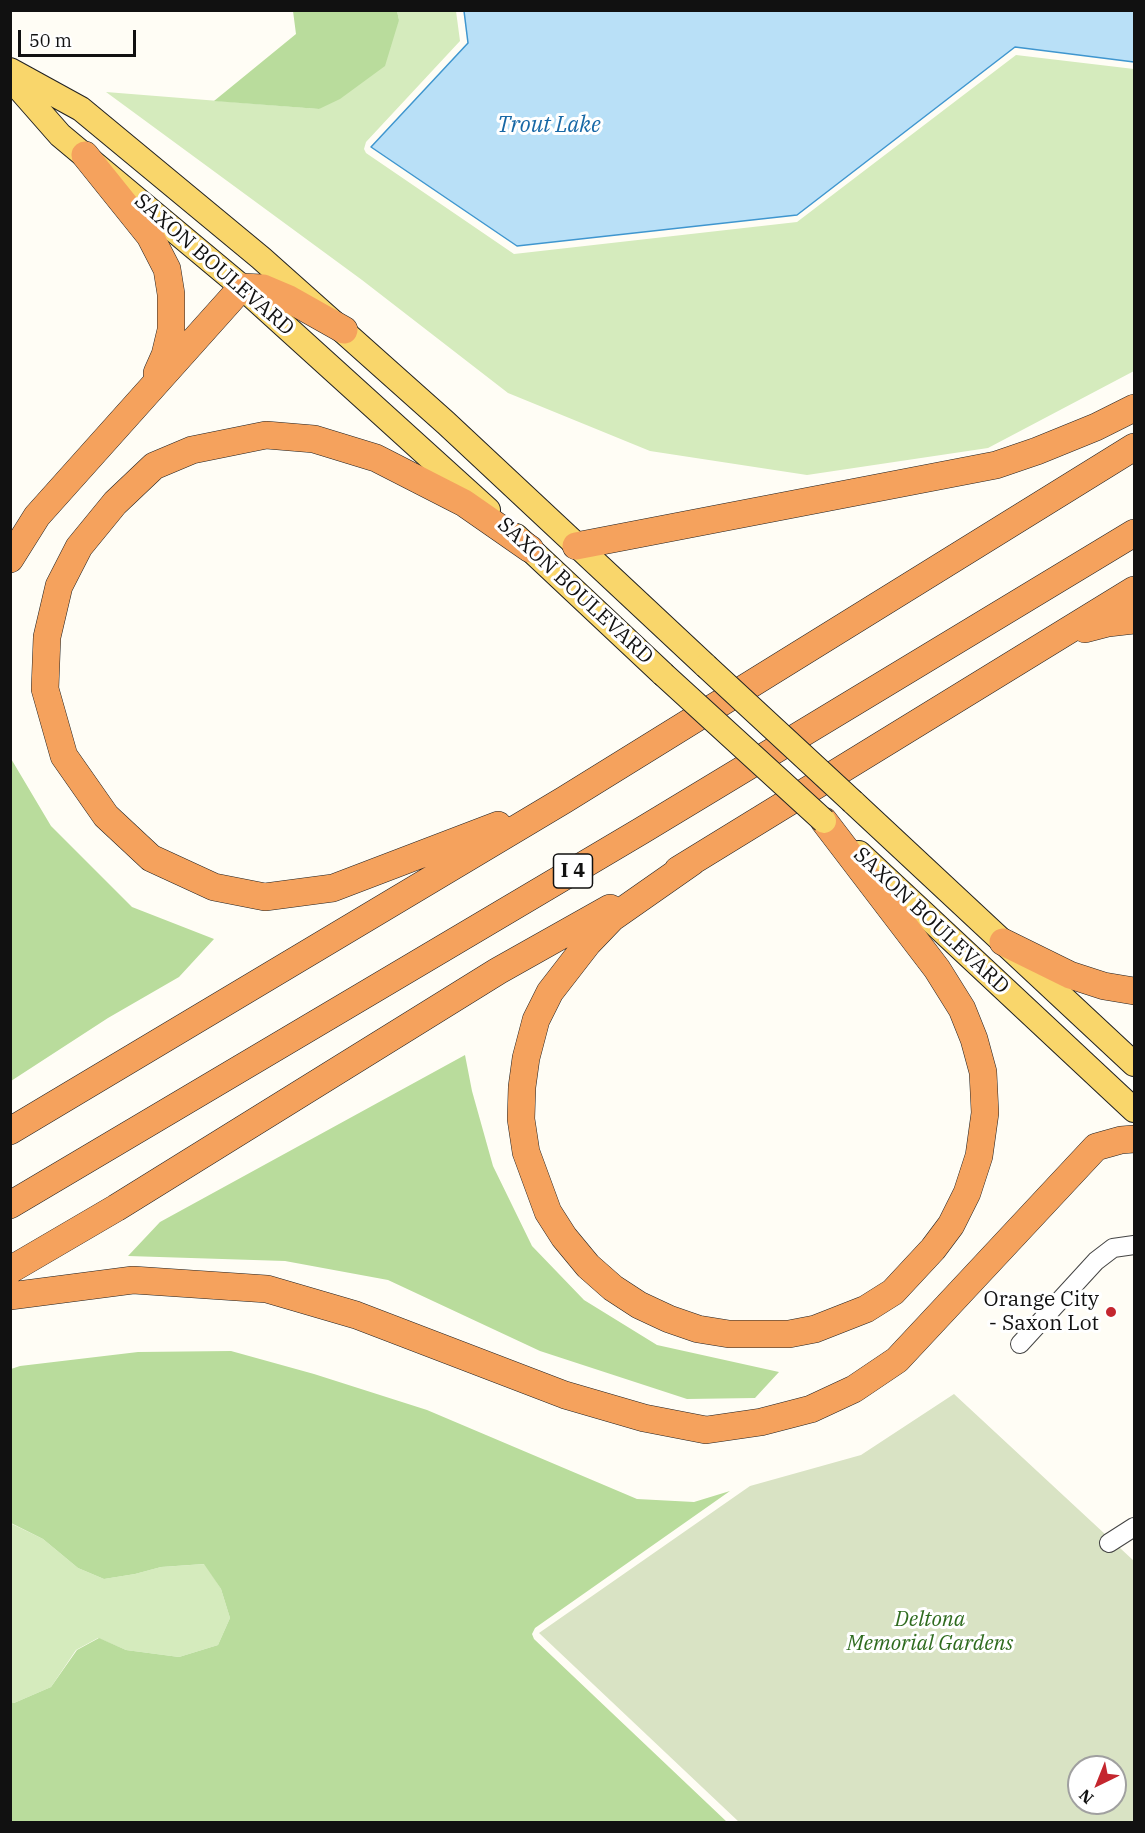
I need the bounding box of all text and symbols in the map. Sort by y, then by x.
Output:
scale bar [21,18,140,56]
text: 50 m [29,29,72,52]
water label: Trout Lake [497,113,601,139]
street label: SAXON BOULEVARD [129,189,299,341]
street label: SAXON BOULEVARD [492,512,658,670]
street label: SAXON BOULEVARD [848,842,1014,1000]
road number: I 4 [554,854,592,888]
place label: Orange City - Saxon Lot [983,1287,1099,1337]
marker: Orange City - Saxon Lot [1104,1305,1118,1319]
park label: Deltona Memorial Gardens [847,1607,1013,1657]
north arrow [1067,1755,1127,1815]
text: N [1075,1785,1098,1808]

